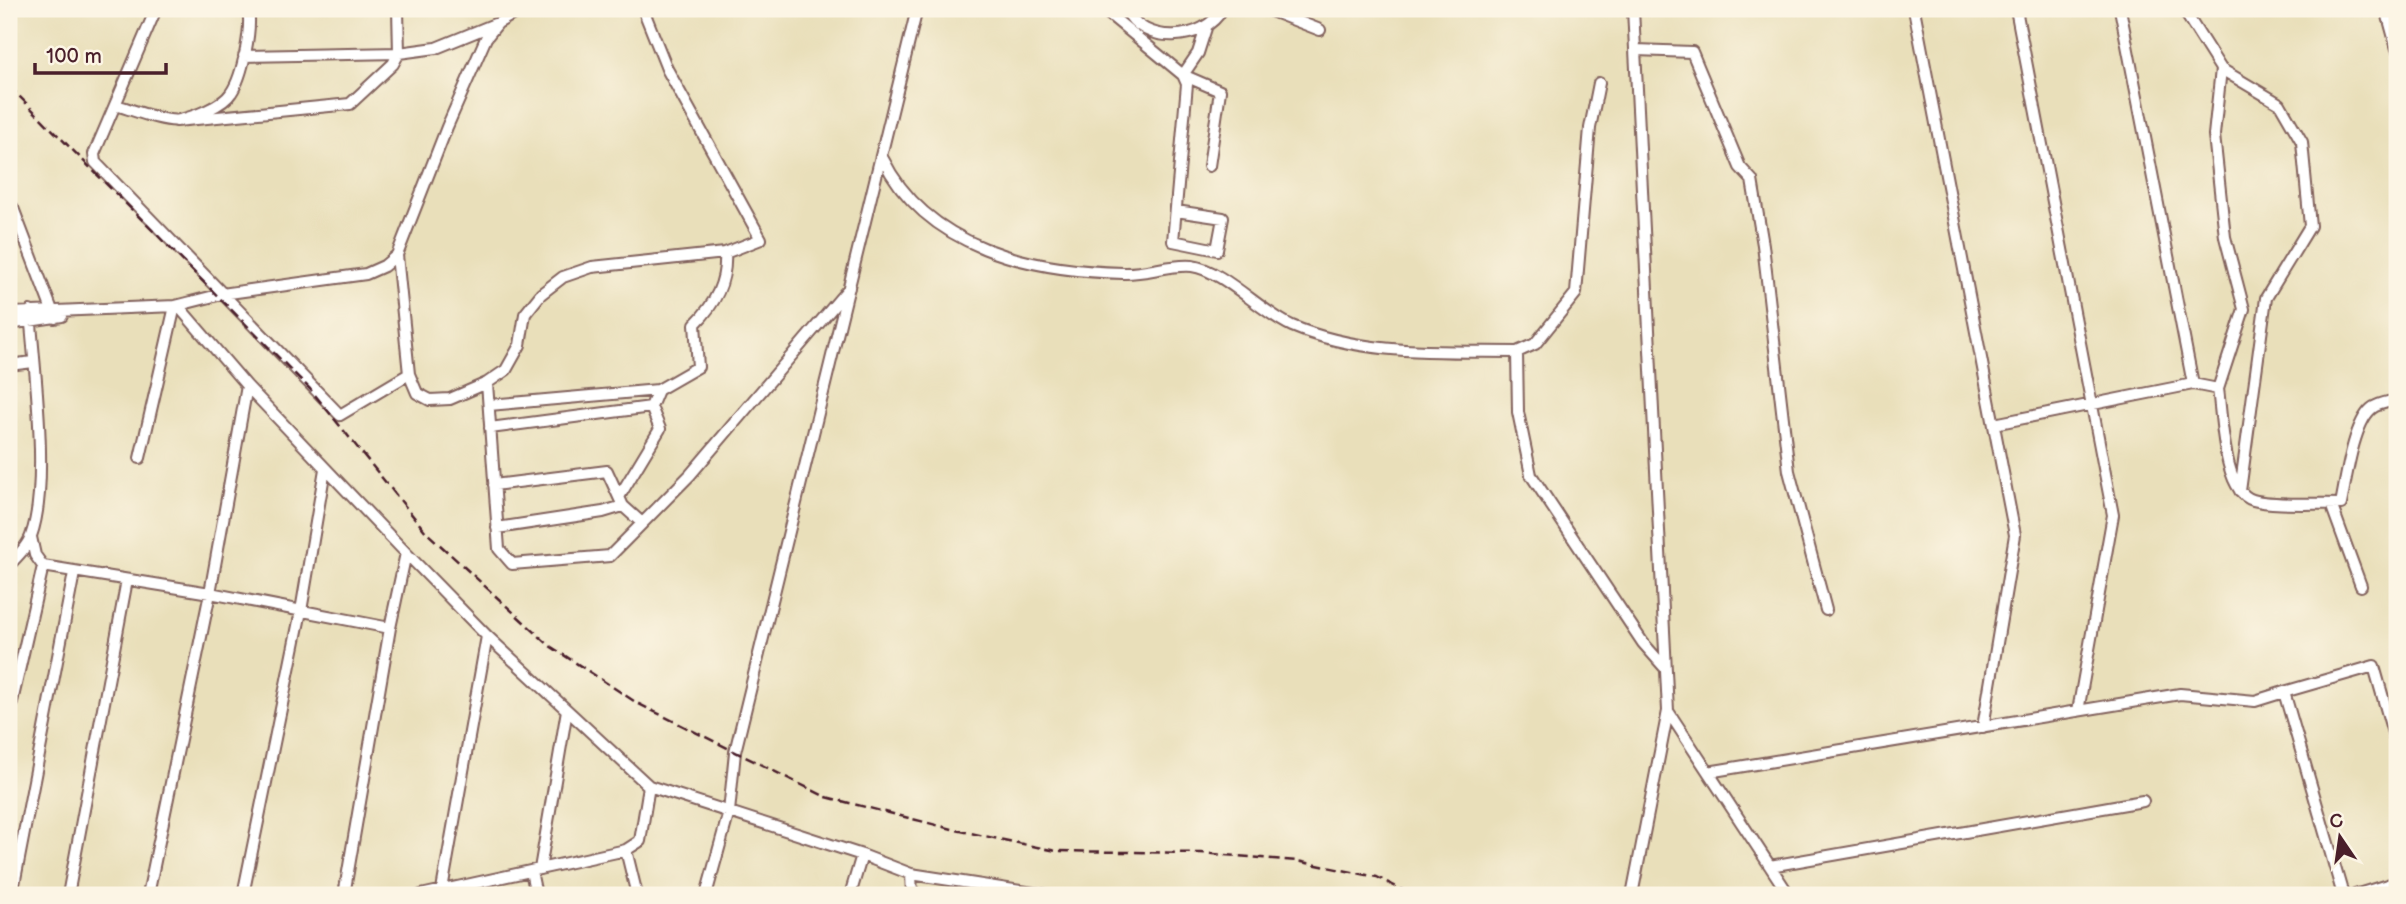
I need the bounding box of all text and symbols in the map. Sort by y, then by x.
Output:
scale bar [35,32,166,76]
text: 100 m [46,44,102,69]
north arrow [2304,802,2374,872]
text: С [2327,809,2346,835]

